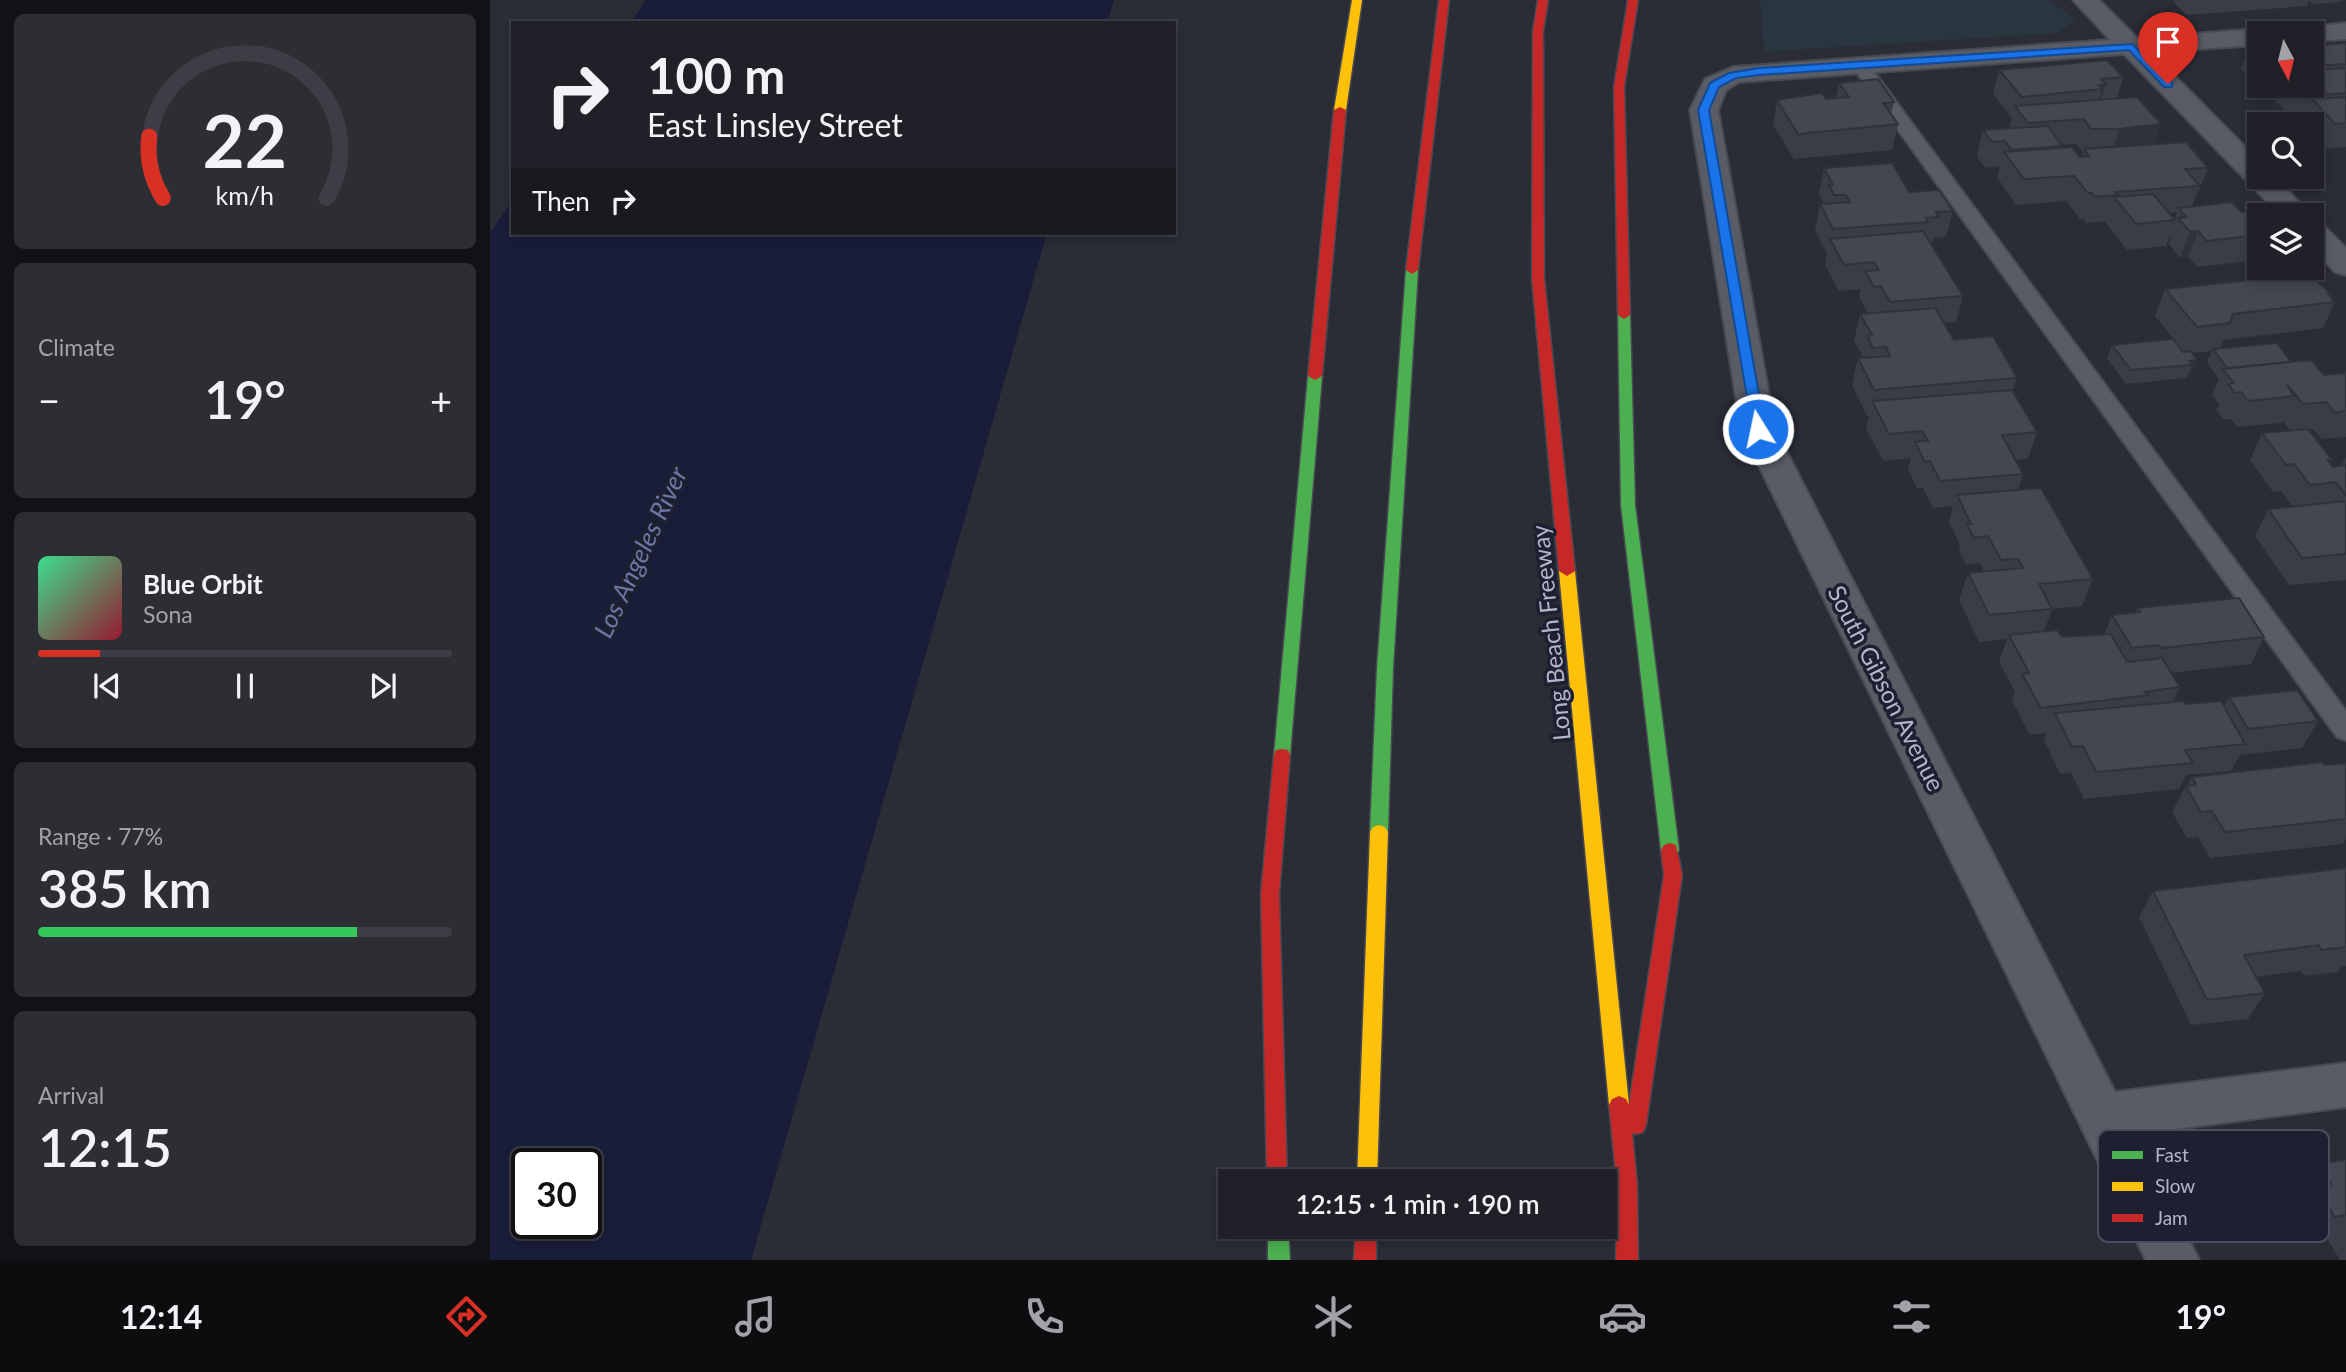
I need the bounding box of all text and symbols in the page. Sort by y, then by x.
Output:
pin [2138,12.0,2198,84]
north arrow [2247,21,2324,98]
map controls [2247,21,2324,280]
icon: arrive [2149,23,2187,61]
text: 100 m [647,46,785,104]
icon: right [532,49,623,140]
text: 22 [203,96,287,184]
text: East Linsley Street [647,105,903,144]
button: search [2247,112,2324,189]
text: km/h [216,179,274,209]
icon: right [604,182,642,220]
text: Then [532,185,590,217]
button: layers [2247,203,2324,280]
text: Climate [38,333,115,361]
text: 19° [204,368,286,430]
text: − [38,377,60,423]
text: + [430,377,452,423]
position arrow [1721,392,1795,466]
water label: Los Angeles River [586,461,694,642]
street label: Long Beach Freeway [1524,523,1576,742]
text: Blue Orbit [143,568,263,600]
street label: South Gibson Avenue [1823,580,1951,796]
text: Sona [143,600,193,628]
icon: previous [88,667,126,705]
icon: pause [226,667,264,705]
icon: next [364,667,402,705]
text: Range · 77% [38,822,163,850]
text: 385 km [38,857,212,919]
text: Arrival [38,1081,104,1109]
text: 12:15 [38,1116,172,1178]
legend [2098,1130,2329,1242]
text: Fast [2155,1143,2189,1166]
speed limit sign: 30 [511,1148,602,1239]
text: Slow [2155,1174,2195,1197]
text: 12:15 · 1 min · 190 m [1295,1188,1540,1220]
text: Jam [2155,1206,2188,1229]
icon: directions [442,1292,491,1341]
icon: music [731,1292,780,1341]
icon: phone [1020,1292,1069,1341]
icon: climate [1309,1292,1358,1341]
icon: car [1598,1292,1647,1341]
icon: filters [1887,1292,1936,1341]
text: 12:14 [120,1297,202,1336]
text: 19° [2176,1297,2226,1336]

